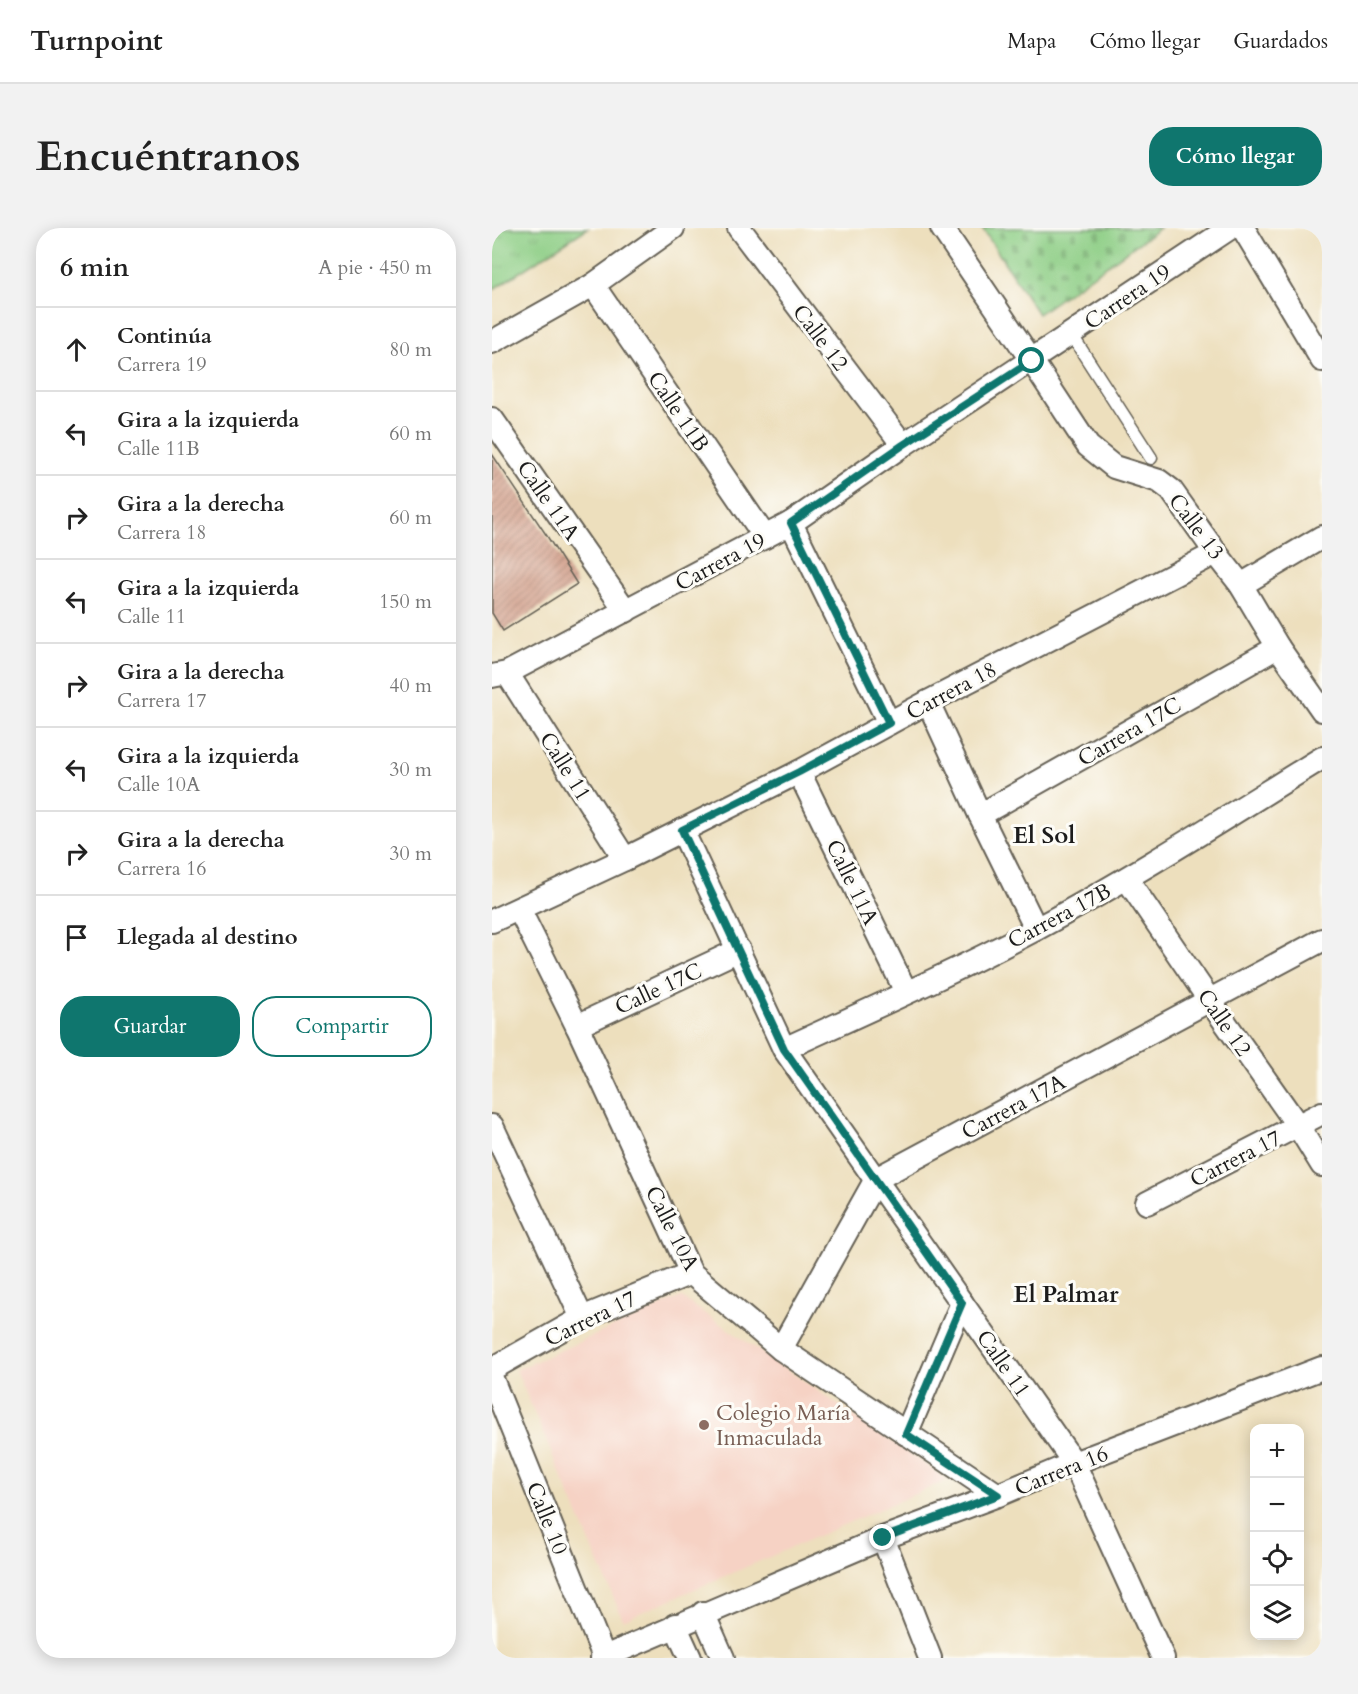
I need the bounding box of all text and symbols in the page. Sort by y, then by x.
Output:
text: Turnpoint [30,22,163,60]
text: Mapa [1007,27,1056,56]
text: Cómo llegar [1089,27,1200,56]
text: Guardados [1233,27,1328,56]
button: Cómo llegar [1149,127,1322,186]
text: Encuéntranos [36,128,301,185]
text: 6 min [60,250,129,285]
text: A pie · 450 m [318,254,432,281]
street label: Carrera 19 [1078,257,1177,337]
street label: Calle 12 [785,298,855,377]
text: Continúa [117,321,212,351]
icon: ahead [60,333,93,366]
text: 80 m [389,336,432,363]
route start [1018,347,1044,373]
text: Carrera 19 [117,351,206,378]
street label: Calle 11B [640,365,716,458]
text: Gira a la izquierda [117,405,300,435]
icon: left [60,417,93,450]
text: 60 m [389,420,432,447]
text: Calle 11B [117,435,200,462]
street label: Calle 11A [510,454,587,547]
street label: Calle 13 [1161,487,1231,566]
text: Gira a la derecha [117,489,285,519]
icon: right [60,501,93,534]
text: 60 m [389,504,432,531]
text: Carrera 18 [117,519,206,546]
street label: Carrera 19 [670,526,771,598]
text: Gira a la izquierda [117,573,300,603]
icon: left [60,585,93,618]
text: 150 m [379,588,432,615]
text: Calle 11 [117,603,186,630]
street label: Carrera 18 [901,655,1002,727]
text: Gira a la derecha [117,657,285,687]
icon: right [60,669,93,702]
text: 40 m [389,672,432,699]
text: Carrera 17 [117,687,206,714]
street label: Carrera 17C [1072,690,1187,774]
street label: Calle 11 [532,726,598,807]
text: Gira a la izquierda [117,741,300,771]
icon: left [60,753,93,786]
text: 30 m [389,756,432,783]
text: Calle 10A [117,771,200,798]
district label: El Sol [1013,819,1075,852]
text: Gira a la derecha [117,825,285,855]
street label: Calle 11A [819,835,886,930]
icon: right [60,837,93,870]
text: 30 m [389,840,432,867]
text: Carrera 16 [117,855,206,882]
street label: Carrera 17B [1002,876,1117,956]
icon: arrive [60,921,93,954]
text: Llegada al destino [117,922,298,952]
street label: Calle 17C [610,956,707,1022]
street label: Calle 12 [1190,983,1258,1062]
button: Guardar [60,996,240,1057]
button: Compartir [252,996,432,1057]
street label: Carrera 17A [956,1067,1071,1147]
street label: Carrera 17 [1185,1123,1286,1195]
street label: Calle 10A [638,1181,706,1276]
district label: El Palmar [1013,1278,1119,1311]
street label: Carrera 17 [540,1284,641,1354]
street label: Calle 11 [969,1324,1037,1403]
place label: Colegio María Inmaculada [716,1398,851,1453]
marker: Colegio María Inmaculada [697,1418,711,1432]
map controls [1250,1424,1304,1640]
button: + [1250,1424,1304,1478]
street label: Carrera 16 [1010,1439,1113,1503]
street label: Calle 10 [519,1478,575,1559]
button: − [1250,1478,1304,1532]
route end [869,1524,895,1550]
button: locate [1250,1532,1304,1586]
button: layers [1250,1586,1304,1640]

